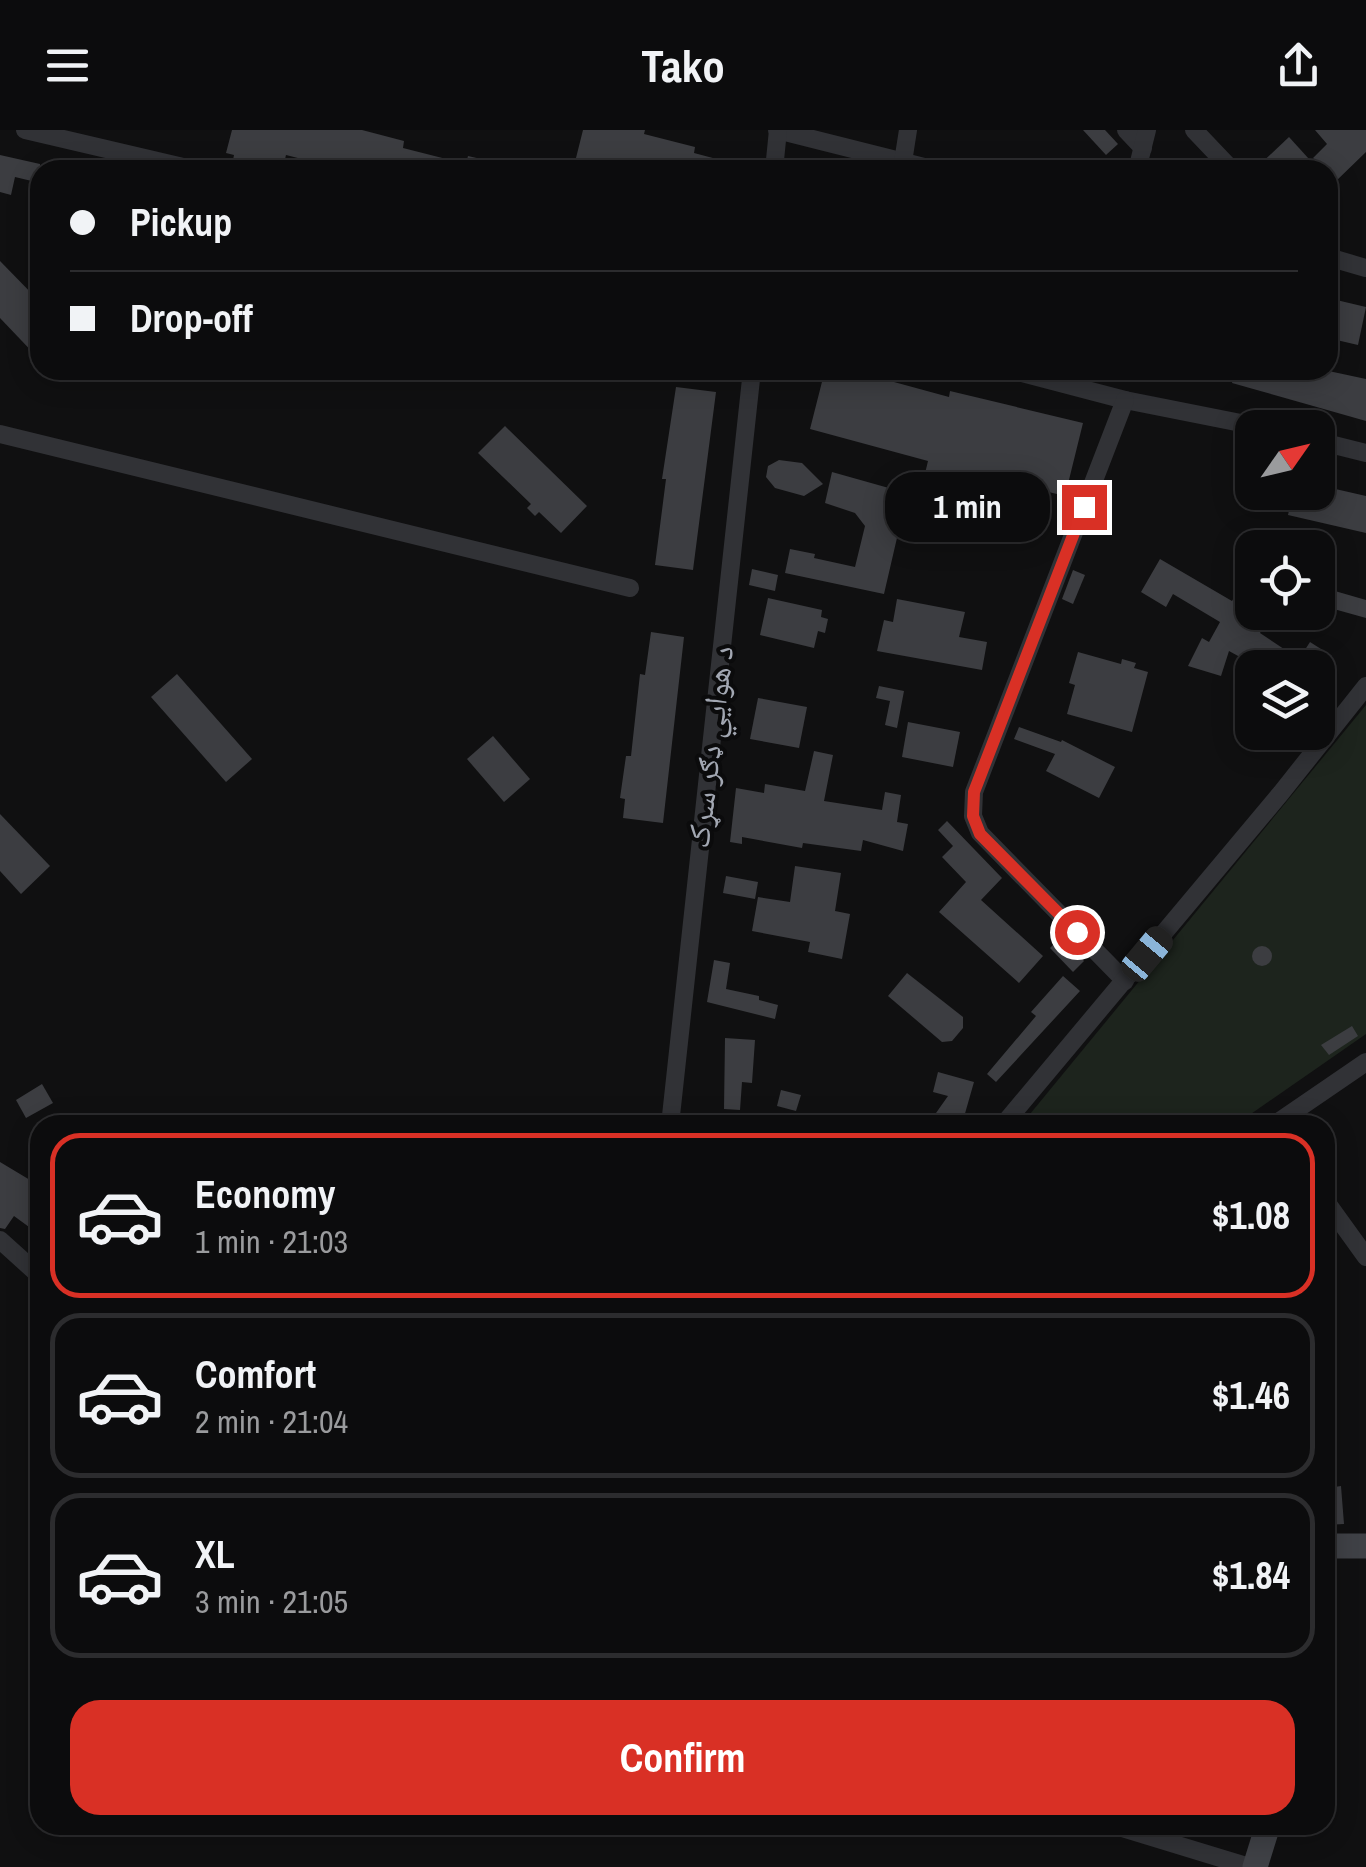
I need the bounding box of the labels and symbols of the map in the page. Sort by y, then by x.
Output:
north arrow [1235,410,1335,510]
callout: 1 min [884,472,1049,542]
route end [1062,485,1107,530]
street label: د هوايي ډګر سړک [676,643,747,851]
route start [1055,910,1100,955]
car [1116,921,1178,987]

